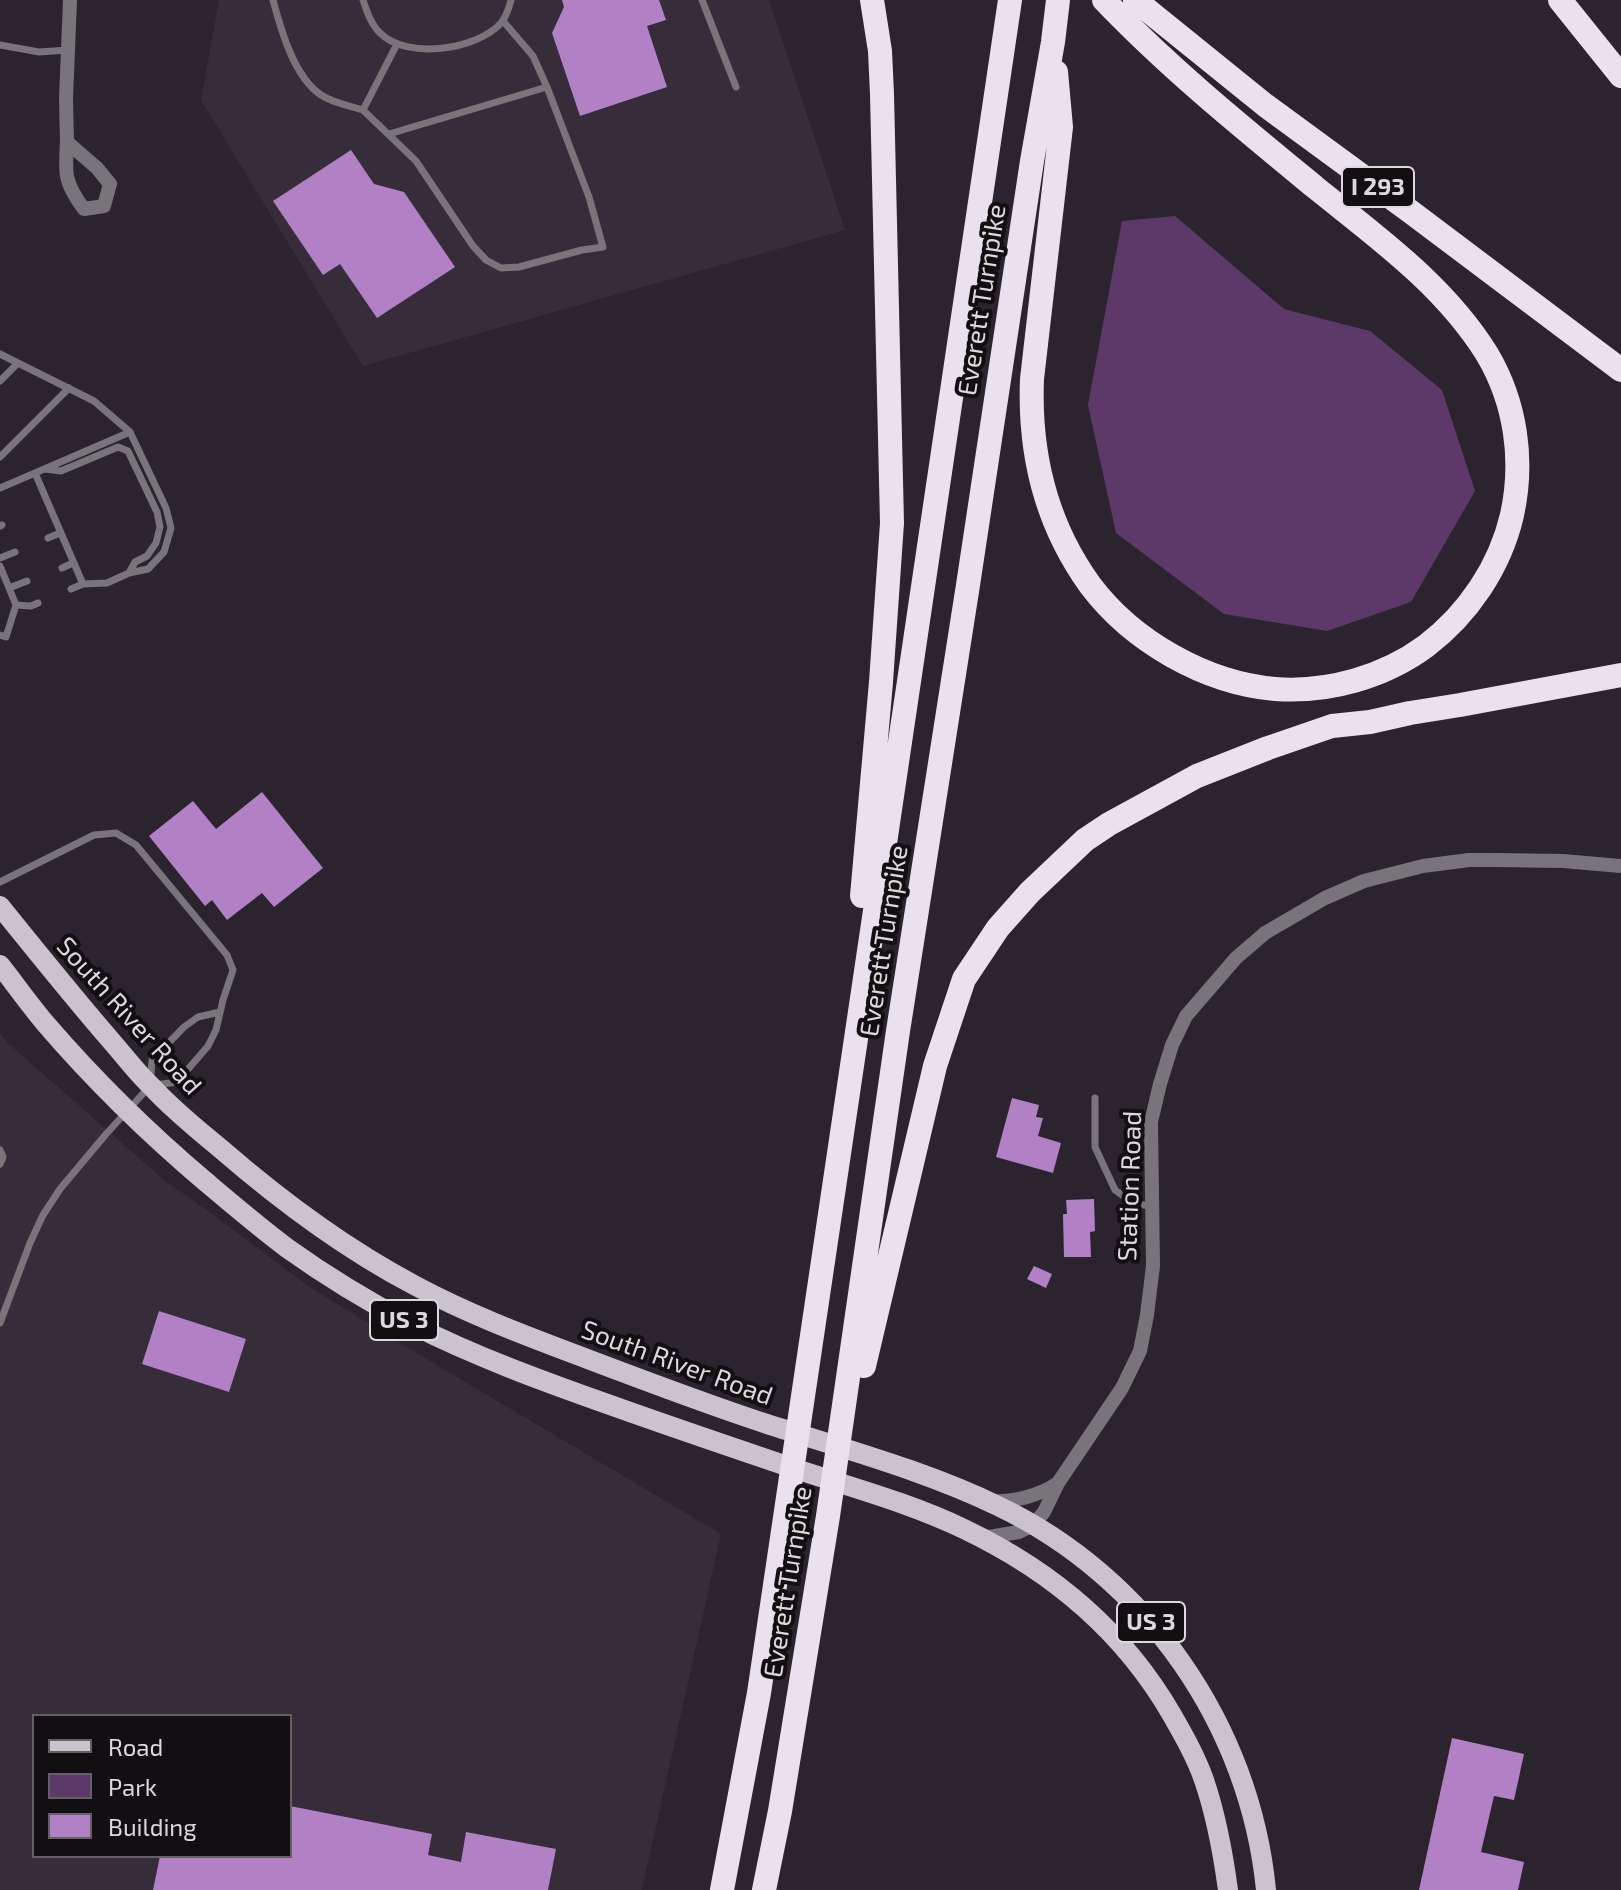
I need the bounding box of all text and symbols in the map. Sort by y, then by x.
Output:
road number: I 293 [1342,167,1414,207]
street label: Everett Turnpike [951,202,1013,398]
street label: Everett Turnpike [853,843,915,1039]
street label: South River Road [50,931,208,1101]
street label: Station Road [1112,1110,1148,1262]
road number: US 3 [370,1300,438,1340]
street label: South River Road [577,1314,777,1412]
street label: Everett Turnpike [757,1484,819,1680]
road number: US 3 [1117,1602,1185,1642]
legend [32,1714,292,1858]
text: Road [108,1732,163,1761]
text: Park [108,1772,157,1801]
text: Building [108,1812,197,1841]

